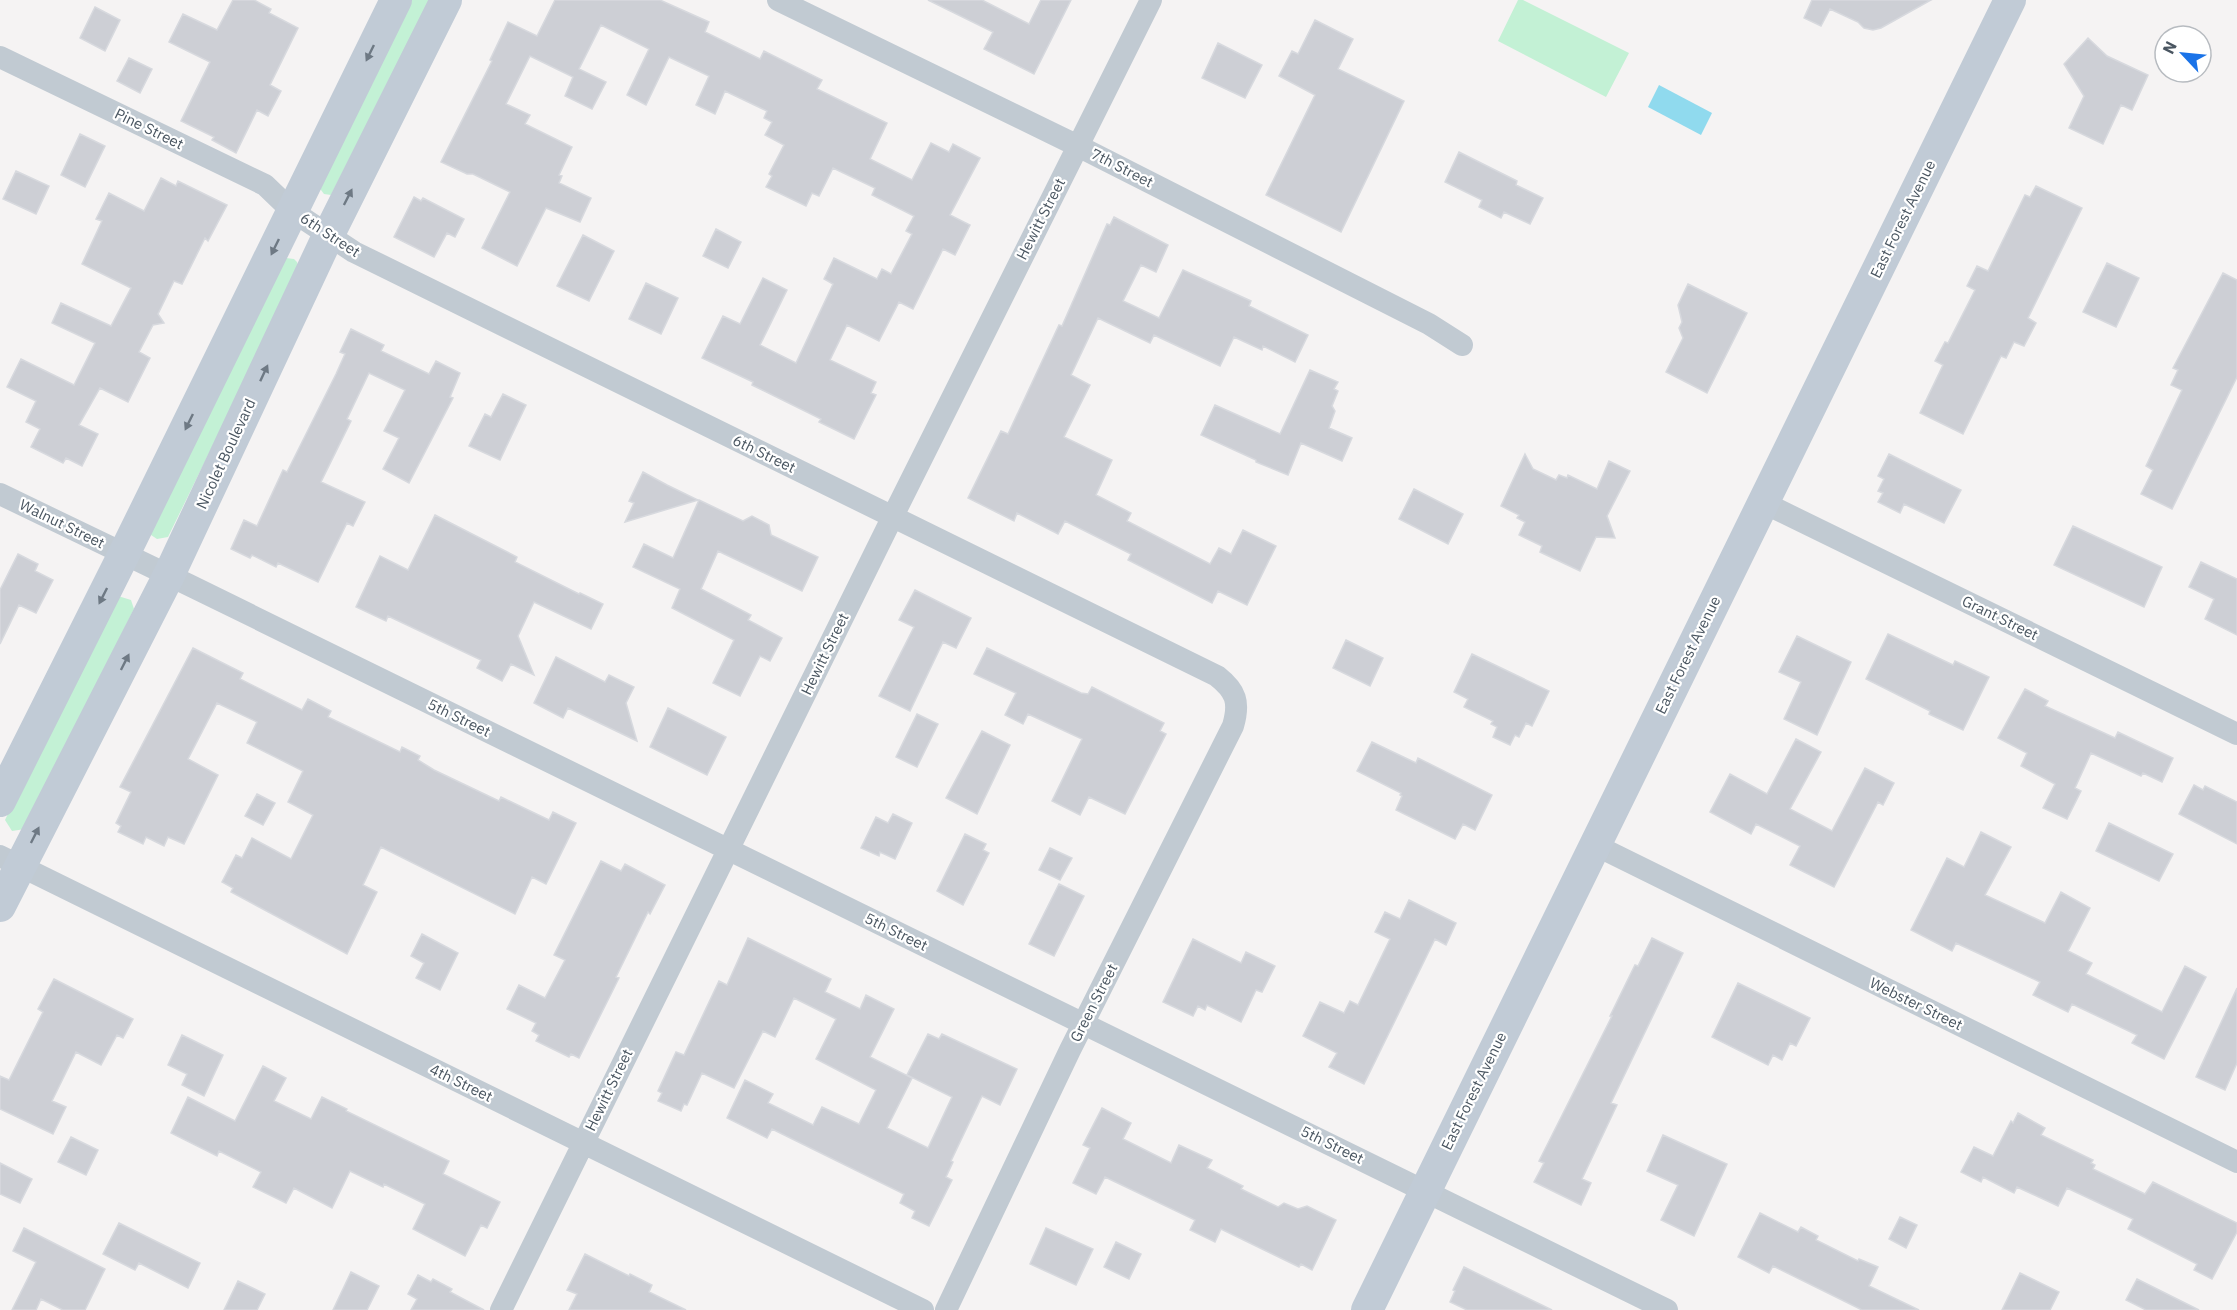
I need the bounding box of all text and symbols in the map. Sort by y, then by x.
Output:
north arrow [2153,24,2213,84]
text: N [2158,38,2181,57]
one-way arrow [365,44,374,61]
street label: Pine Street [112,104,187,153]
street label: 7th Street [1088,144,1157,191]
street label: East Forest Avenue [1866,157,1939,281]
street label: Hewitt Street [1012,175,1069,263]
one-way arrow [343,188,352,205]
street label: 6th Street [297,208,364,261]
one-way arrow [270,238,280,255]
one-way arrow [259,364,268,381]
street label: Nicolet Boulevard [192,396,259,512]
one-way arrow [184,413,194,430]
street label: 6th Street [730,430,799,477]
street label: Walnut Street [17,495,108,552]
one-way arrow [98,588,107,605]
street label: Grant Street [1959,591,2041,644]
street label: East Forest Avenue [1651,593,1724,717]
street label: Hewitt Street [796,610,853,698]
one-way arrow [120,653,129,670]
street label: 5th Street [425,694,494,741]
one-way arrow [31,827,40,844]
street label: 5th Street [862,908,931,955]
street label: Green Street [1066,960,1121,1045]
street label: Webster Street [1867,973,1966,1034]
street label: East Forest Avenue [1437,1029,1510,1153]
street label: Hewitt Street [580,1046,637,1134]
street label: 4th Street [427,1059,496,1106]
street label: 5th Street [1298,1121,1367,1168]

